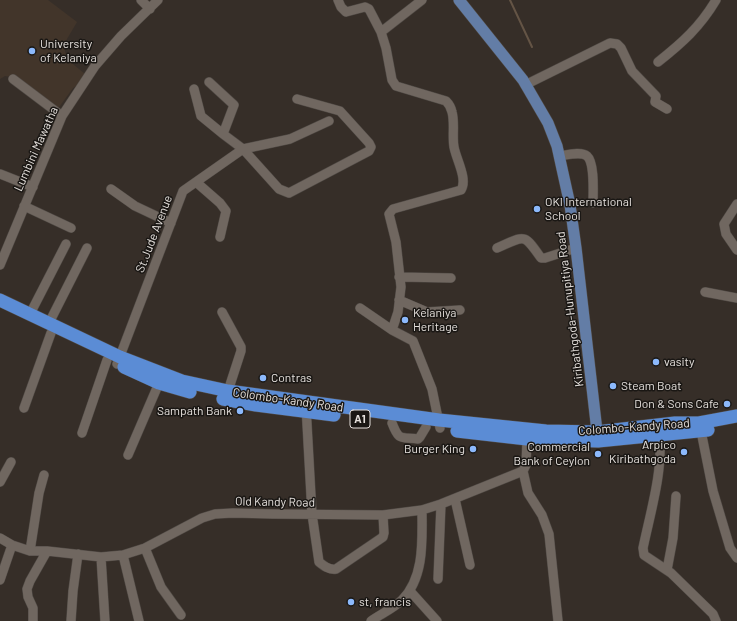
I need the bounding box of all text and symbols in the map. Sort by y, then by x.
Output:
place label: University of Kelaniya [40,37,97,65]
marker: University of Kelaniya [27,46,37,56]
street label: Lumbini Mawatha [11,105,61,193]
street label: St.Jude Avenue [133,193,175,275]
place label: OKI International School [545,195,632,223]
marker: OKI International School [532,204,542,214]
street label: Kiribathgoda-Hunupitiya Road [553,230,587,388]
place label: Kelaniya Heritage [413,306,458,334]
marker: Kelaniya Heritage [400,315,410,325]
place label: vasity [664,355,694,369]
marker: vasity [651,357,661,367]
place label: Contras [271,371,312,385]
marker: Contras [258,373,268,383]
place label: Steam Boat [621,379,682,393]
marker: Steam Boat [608,381,618,391]
street label: Colombo-Kandy Road [232,385,344,415]
place label: Don & Sons Cafe [634,397,719,411]
marker: Don & Sons Cafe [722,399,732,409]
place label: Sampath Bank [157,404,232,418]
marker: Sampath Bank [235,406,245,416]
road number: A1 [350,410,370,428]
street label: Colombo-Kandy Road [578,416,690,438]
place label: Arpico Kiribathgoda [609,438,676,466]
place label: Commercial Bank of Ceylon [514,440,590,468]
place label: Burger King [404,442,465,456]
marker: Burger King [468,444,478,454]
marker: Arpico Kiribathgoda [679,447,689,457]
marker: Commercial Bank of Ceylon [593,449,603,459]
street label: Old Kandy Road [235,494,315,510]
place label: st, francis [359,595,411,609]
marker: st, francis [346,597,356,607]

